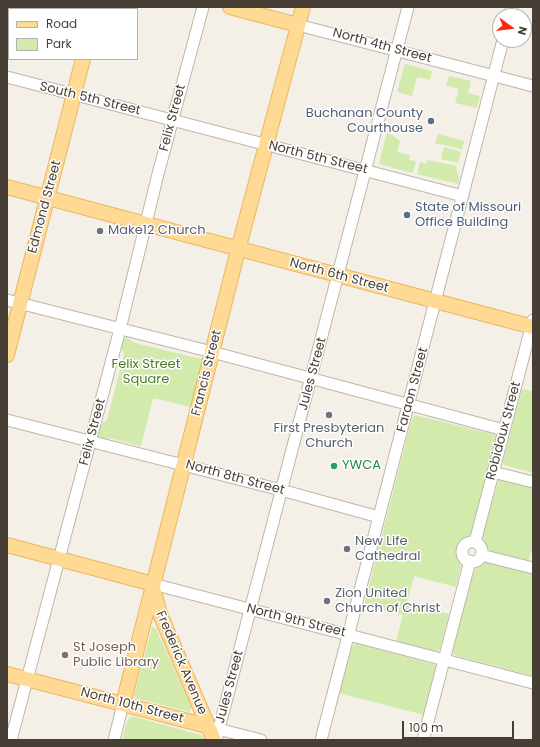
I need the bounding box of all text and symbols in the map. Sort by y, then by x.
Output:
legend [8,8,138,60]
north arrow [492,8,532,48]
text: Road [46,15,77,32]
street label: North 4th Street [331,25,433,67]
text: N [514,25,531,37]
text: Park [46,35,72,52]
street label: South 5th Street [38,79,142,119]
street label: Felix Street [157,83,189,153]
place label: Buchanan County Courthouse [306,106,423,137]
marker: Buchanan County Courthouse [426,116,436,126]
street label: North 5th Street [267,138,369,178]
street label: Edmond Street [25,159,65,255]
place label: State of Missouri Office Building [415,200,521,231]
marker: State of Missouri Office Building [402,210,412,220]
place label: Make12 Church [108,223,206,239]
marker: Make12 Church [95,226,105,236]
street label: North 6th Street [288,255,390,297]
street label: Francis Street [189,328,225,418]
street label: Jules Street [296,336,330,412]
street label: Faraon Street [394,346,432,434]
park label: Felix Street Square [112,357,180,388]
street label: Robidoux Street [483,380,525,482]
street label: Felix Street [77,397,109,467]
marker: First Presbyterian Church [324,410,334,420]
place label: First Presbyterian Church [274,421,384,452]
street label: North 8th Street [184,457,286,499]
place label: YWCA [342,458,381,474]
marker: YWCA [329,461,339,471]
place label: New Life Cathedral [355,534,421,565]
marker: New Life Cathedral [342,544,352,554]
place label: Zion United Church of Christ [335,586,440,617]
marker: Zion United Church of Christ [322,596,332,606]
street label: North 9th Street [245,601,347,641]
street label: Frederick Avenue [152,609,210,717]
place label: St Joseph Public Library [73,640,159,671]
street label: Jules Street [213,649,247,725]
marker: St Joseph Public Library [60,650,70,660]
street label: North 10th Street [79,685,185,727]
scale bar [404,713,516,739]
text: 100 m [409,719,443,736]

